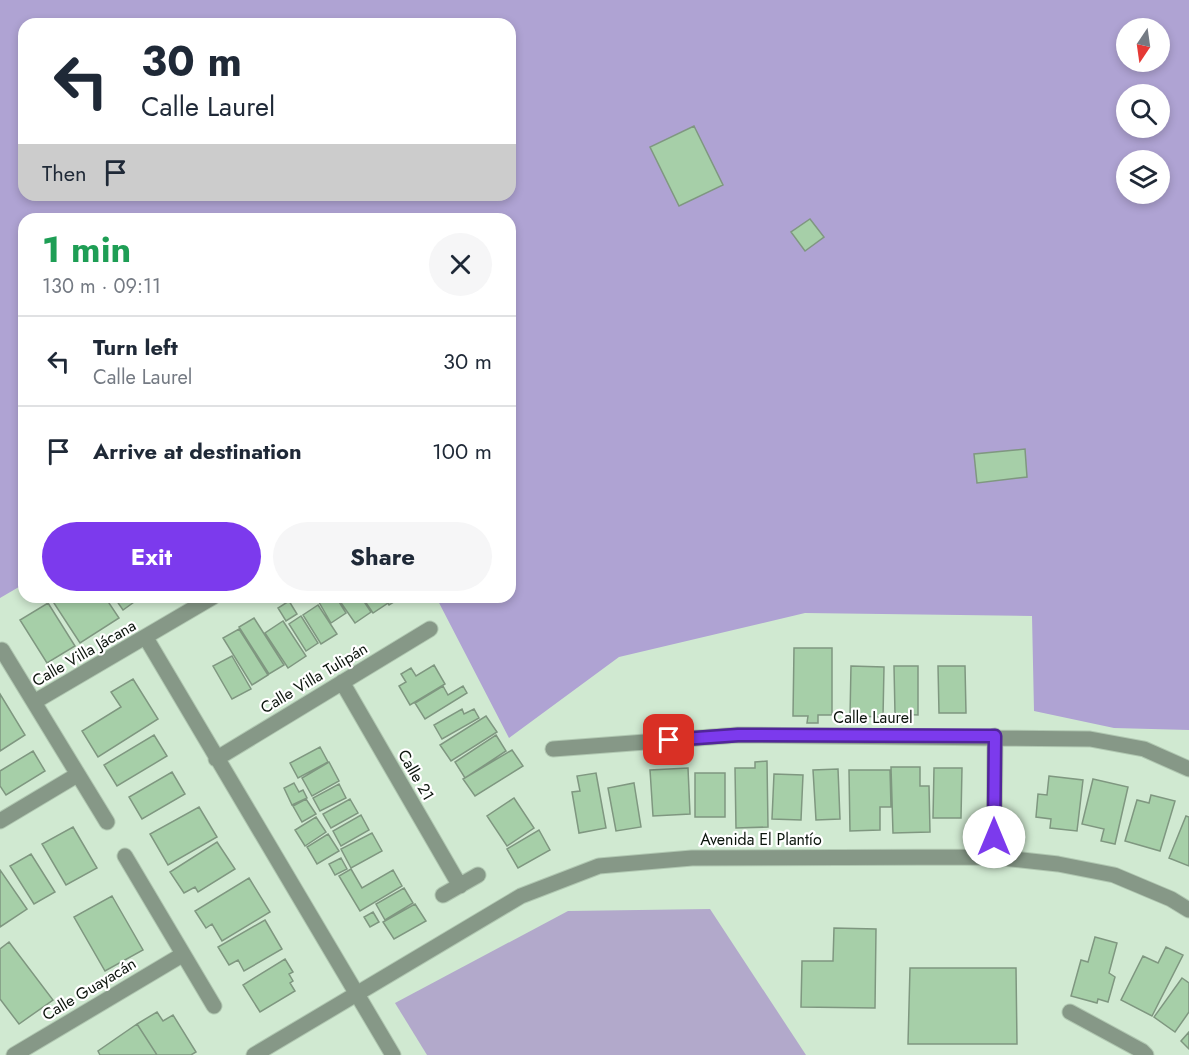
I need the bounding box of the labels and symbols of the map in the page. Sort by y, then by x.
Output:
north arrow [1116,18,1170,72]
street label: Calle Villa Jácana [28,614,140,692]
street label: Calle Villa Tulipán [256,637,372,719]
street label: Calle Laurel [833,706,913,729]
pin [643,714,694,765]
street label: Calle 21 [392,745,440,805]
position arrow [962,805,1026,869]
street label: Avenida El Plantío [700,828,822,851]
street label: Calle Guayacán [38,952,140,1026]

